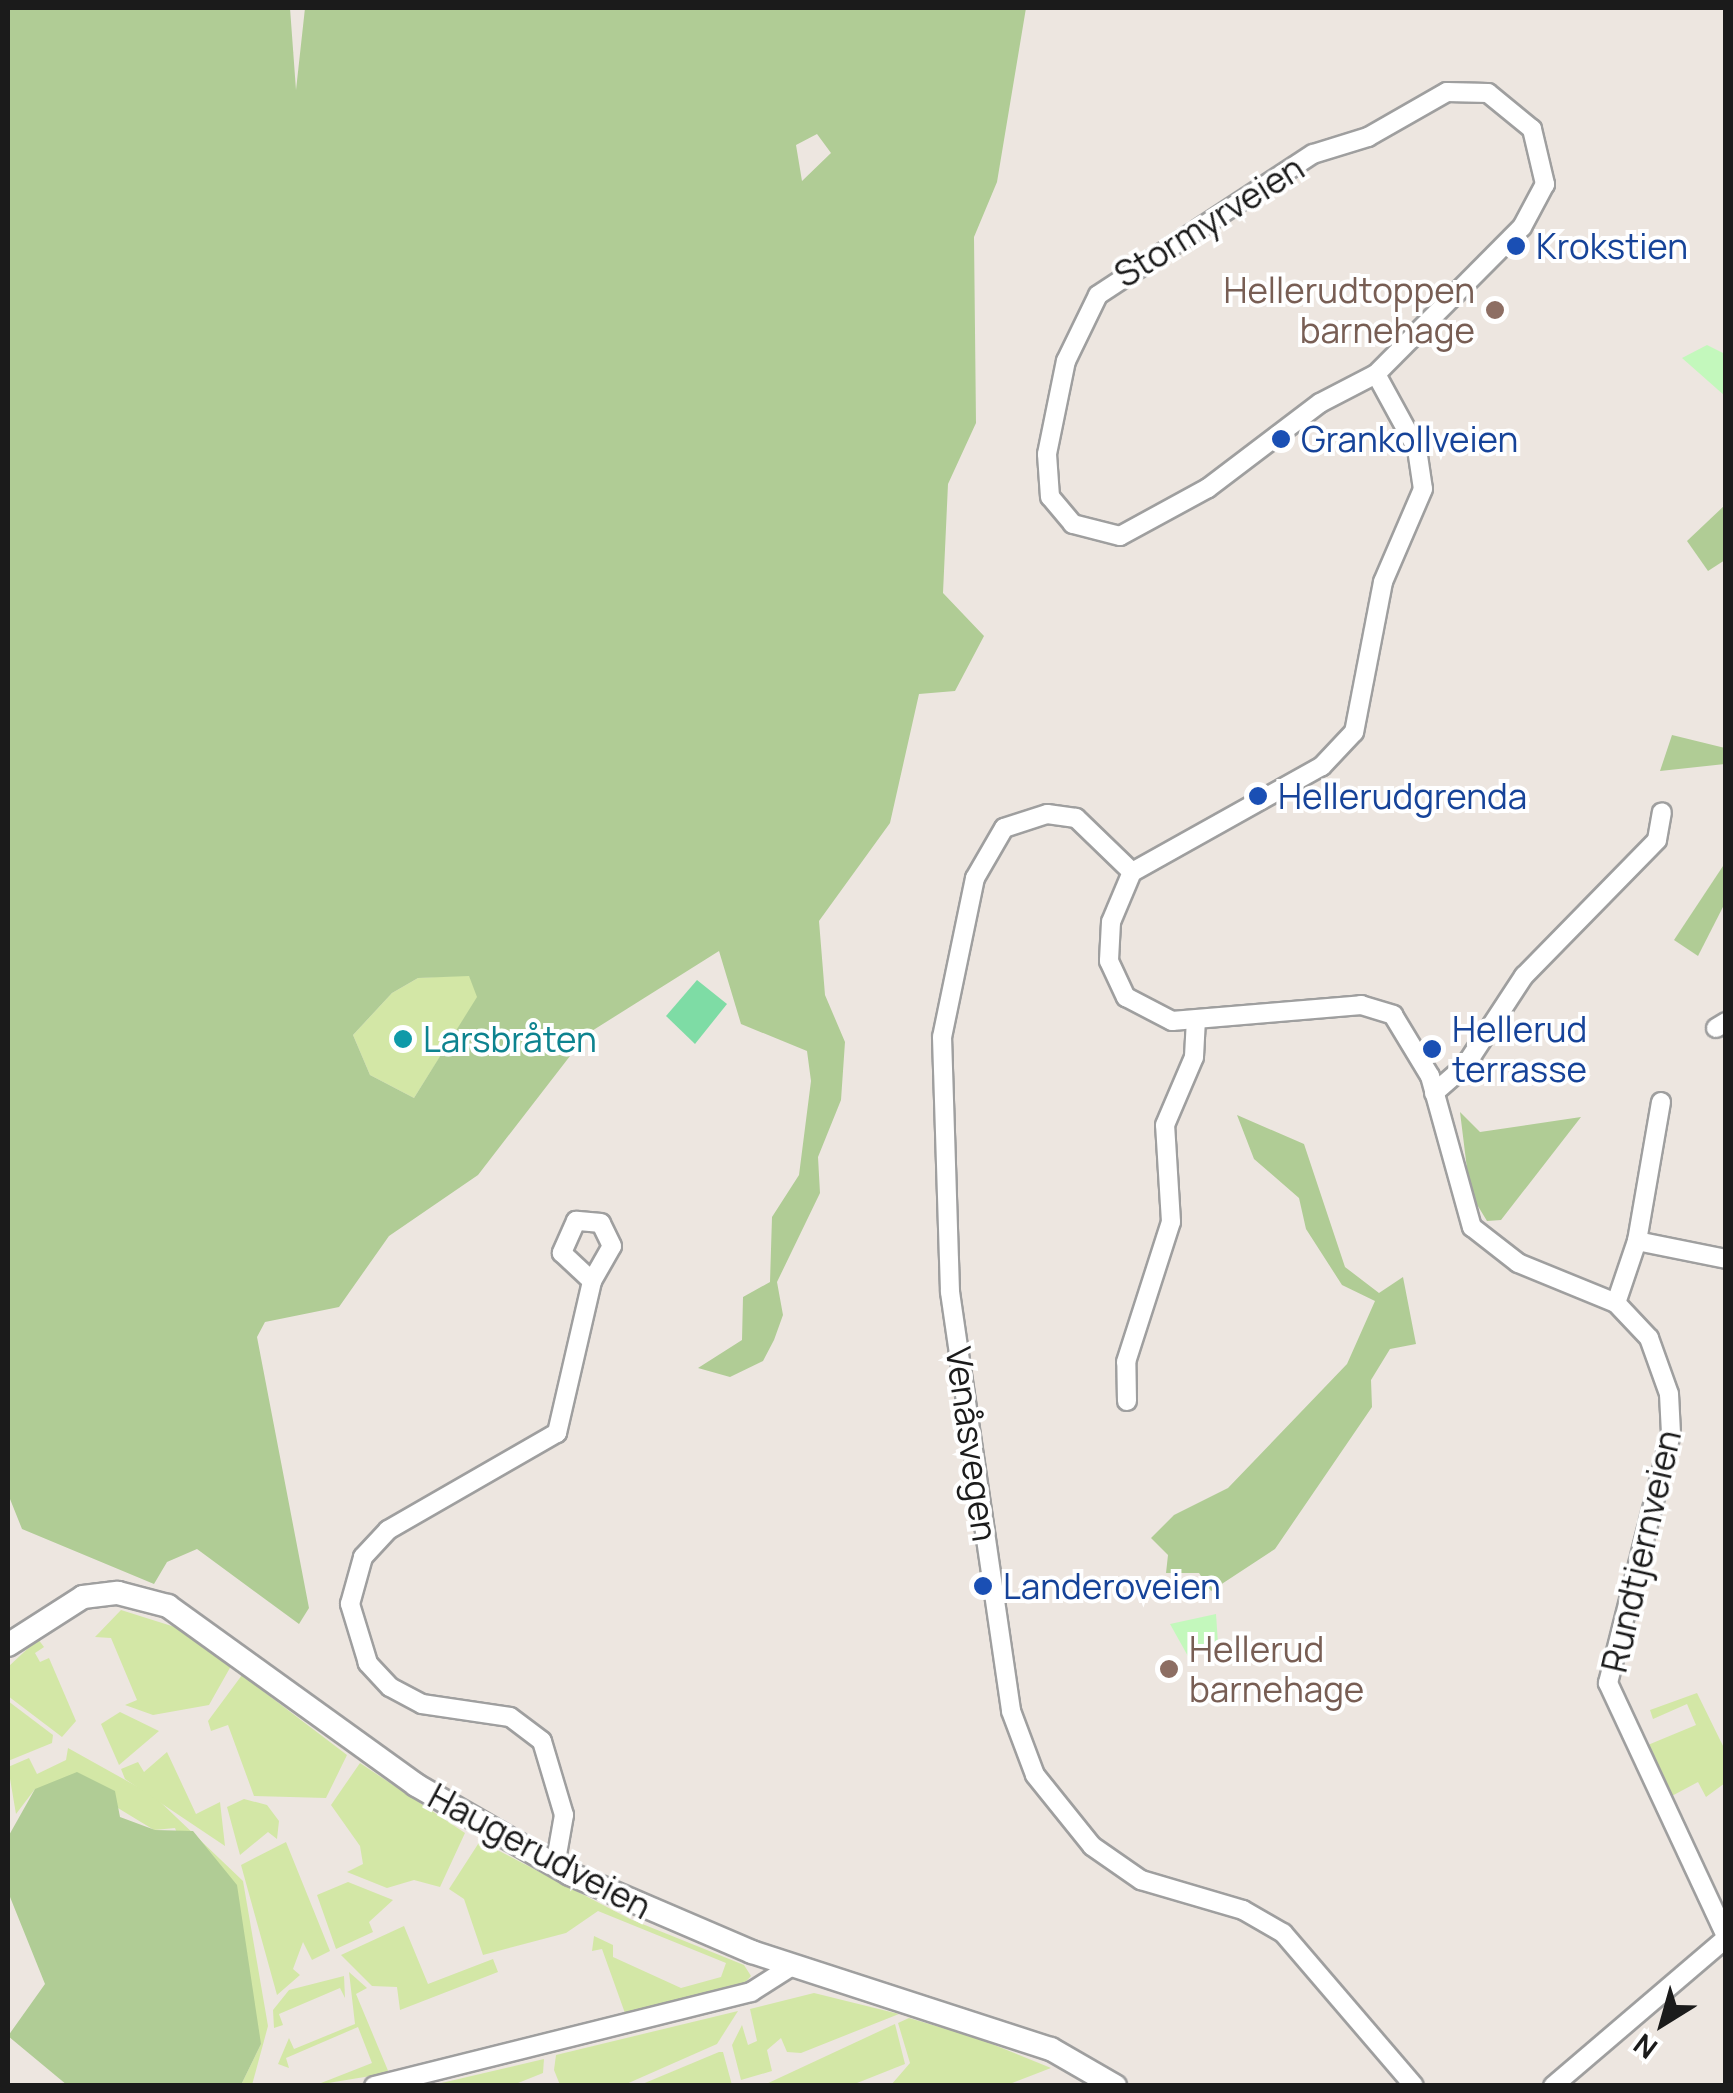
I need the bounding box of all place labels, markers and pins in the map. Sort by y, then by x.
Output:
place label: Krokstien [1536,225,1688,267]
marker: Krokstien [1505,235,1527,257]
place label: Hellerudtoppen barnehage [1223,269,1475,351]
marker: Hellerudtoppen barnehage [1484,299,1506,321]
place label: Grankollveien [1301,418,1518,460]
marker: Grankollveien [1270,428,1292,450]
place label: Hellerudgrenda [1278,775,1527,817]
marker: Hellerudgrenda [1247,785,1269,807]
place label: Hellerud terrasse [1452,1008,1587,1090]
place label: Larsbråten [423,1018,597,1060]
marker: Larsbråten [392,1028,414,1050]
marker: Hellerud terrasse [1421,1038,1443,1060]
place label: Landeroveien [1003,1565,1221,1607]
marker: Landeroveien [972,1575,994,1597]
place label: Hellerud barnehage [1189,1628,1364,1710]
marker: Hellerud barnehage [1158,1658,1180,1680]

